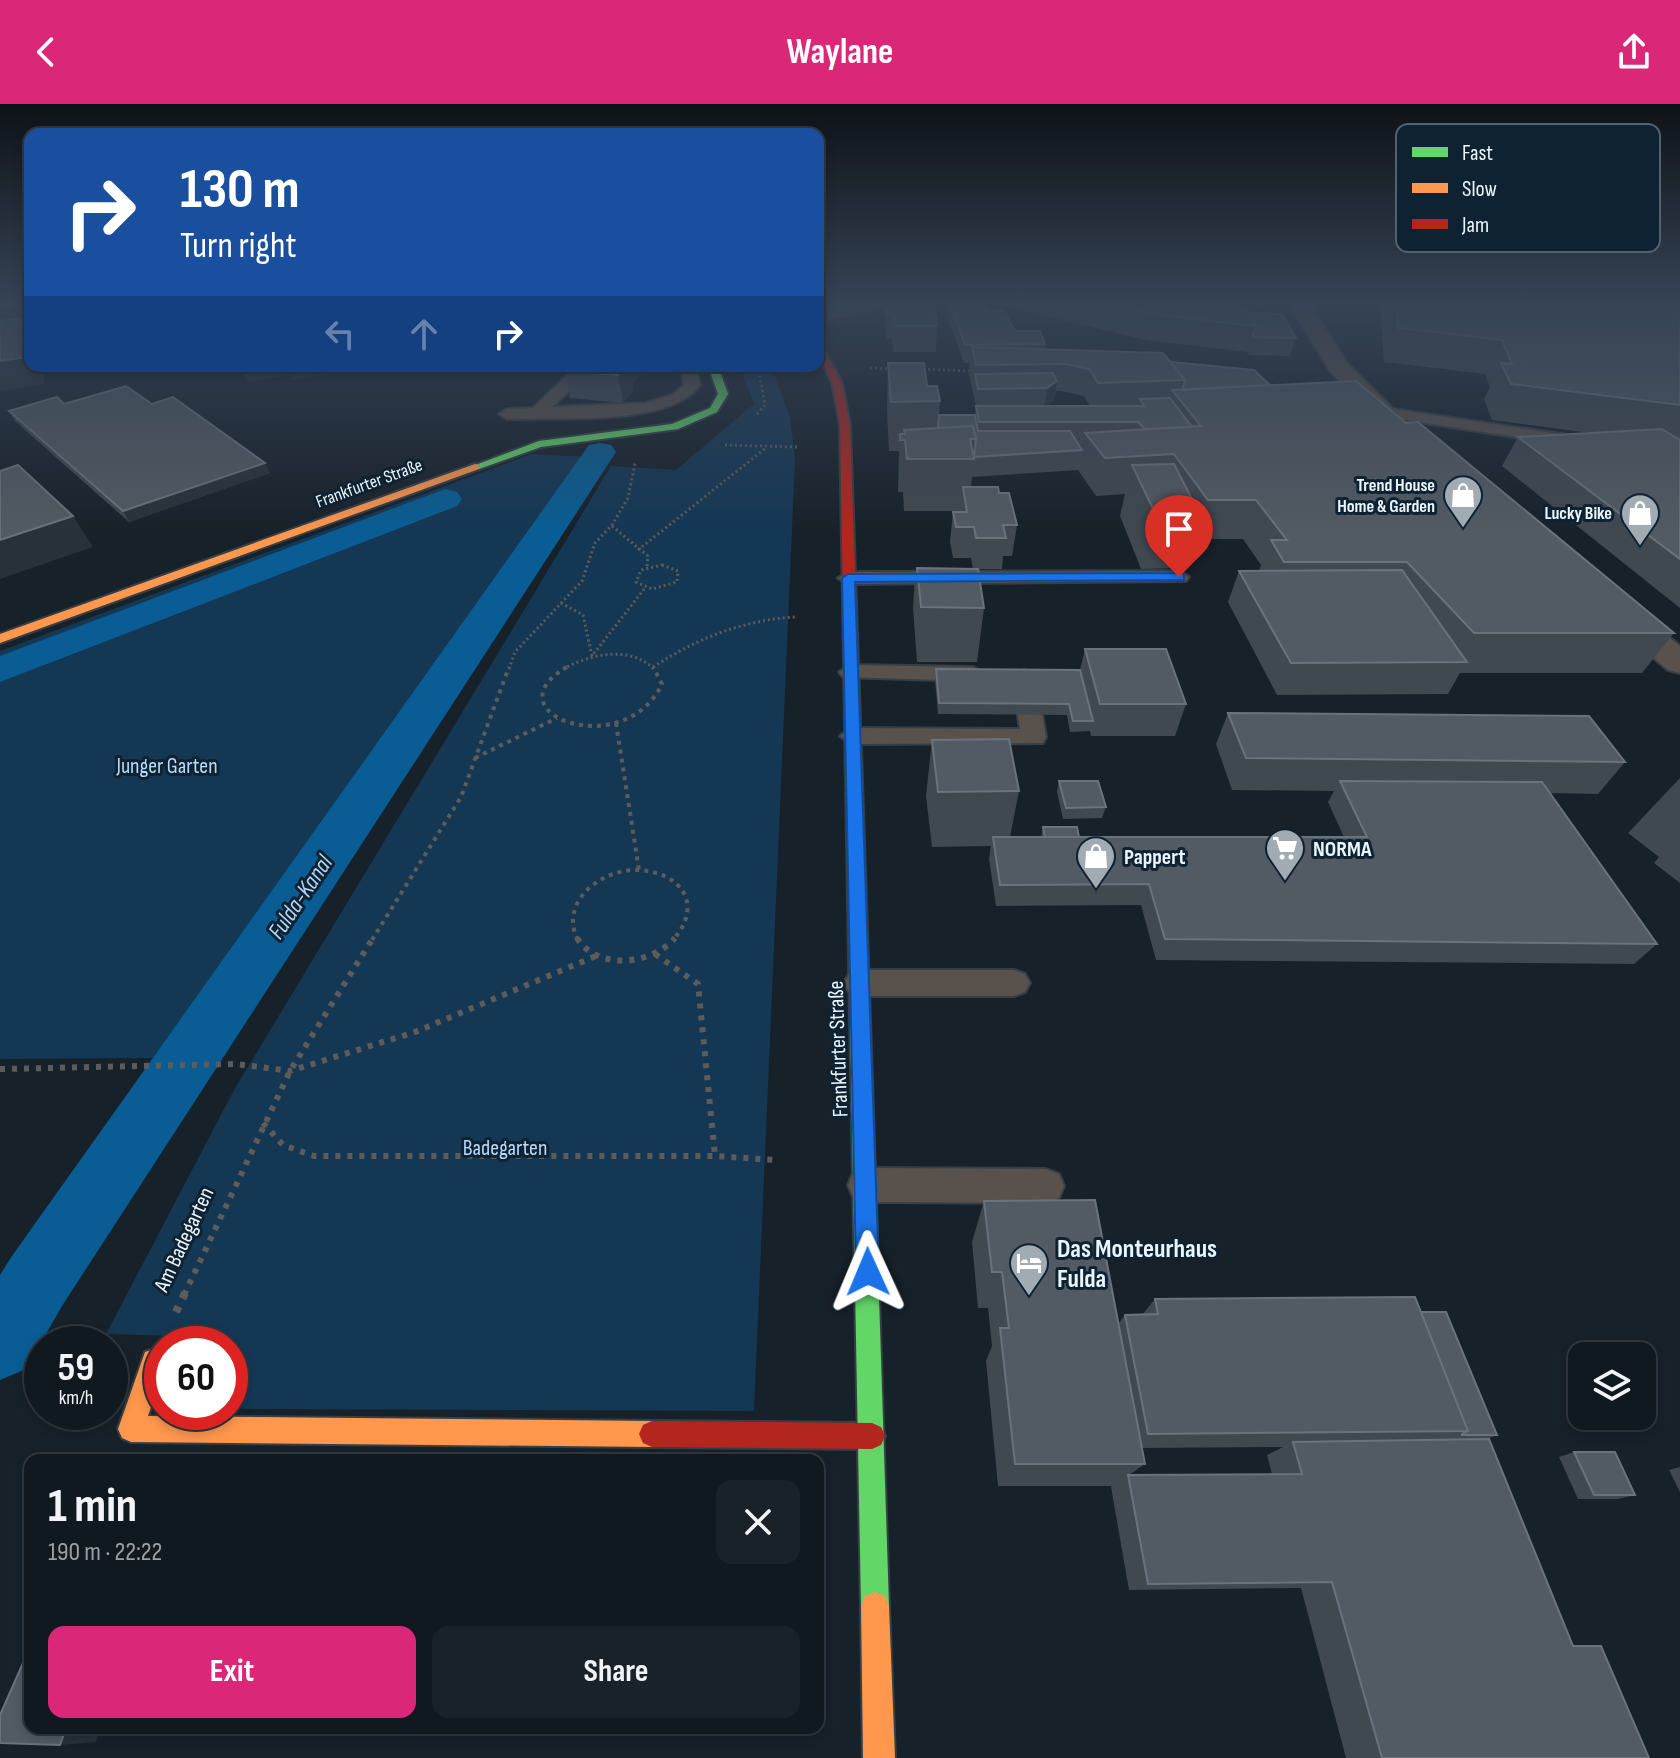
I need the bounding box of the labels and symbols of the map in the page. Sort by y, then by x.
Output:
legend [1396,124,1660,252]
text: Fast [1462,140,1493,167]
text: Slow [1462,176,1497,203]
text: Jam [1461,212,1489,239]
street label: Frankfurter Straße [313,454,425,512]
shop icon: Trend House Home & Garden [1442,474,1484,529]
place label: Trend House Home & Garden [1337,475,1435,517]
shop icon: Lucky Bike [1619,492,1661,547]
pin [1145,495,1213,577]
place label: Lucky Bike [1544,503,1612,524]
park label: Junger Garten [115,753,218,780]
supermarket icon: NORMA [1264,827,1306,882]
shop icon: Pappert [1075,835,1117,890]
place label: NORMA [1313,836,1372,863]
place label: Pappert [1124,844,1186,871]
water label: Fulda-Kanal [262,849,339,945]
street label: Frankfurter Straße [823,980,854,1118]
park label: Badegarten [463,1135,547,1162]
street label: Am Badegarten [148,1183,220,1297]
position arrow [826,1230,910,1314]
place label: Das Monteurhaus Fulda [1057,1234,1217,1295]
hotel icon: Das Monteurhaus Fulda [1008,1242,1050,1297]
speed limit sign: 60 [144,1326,248,1430]

